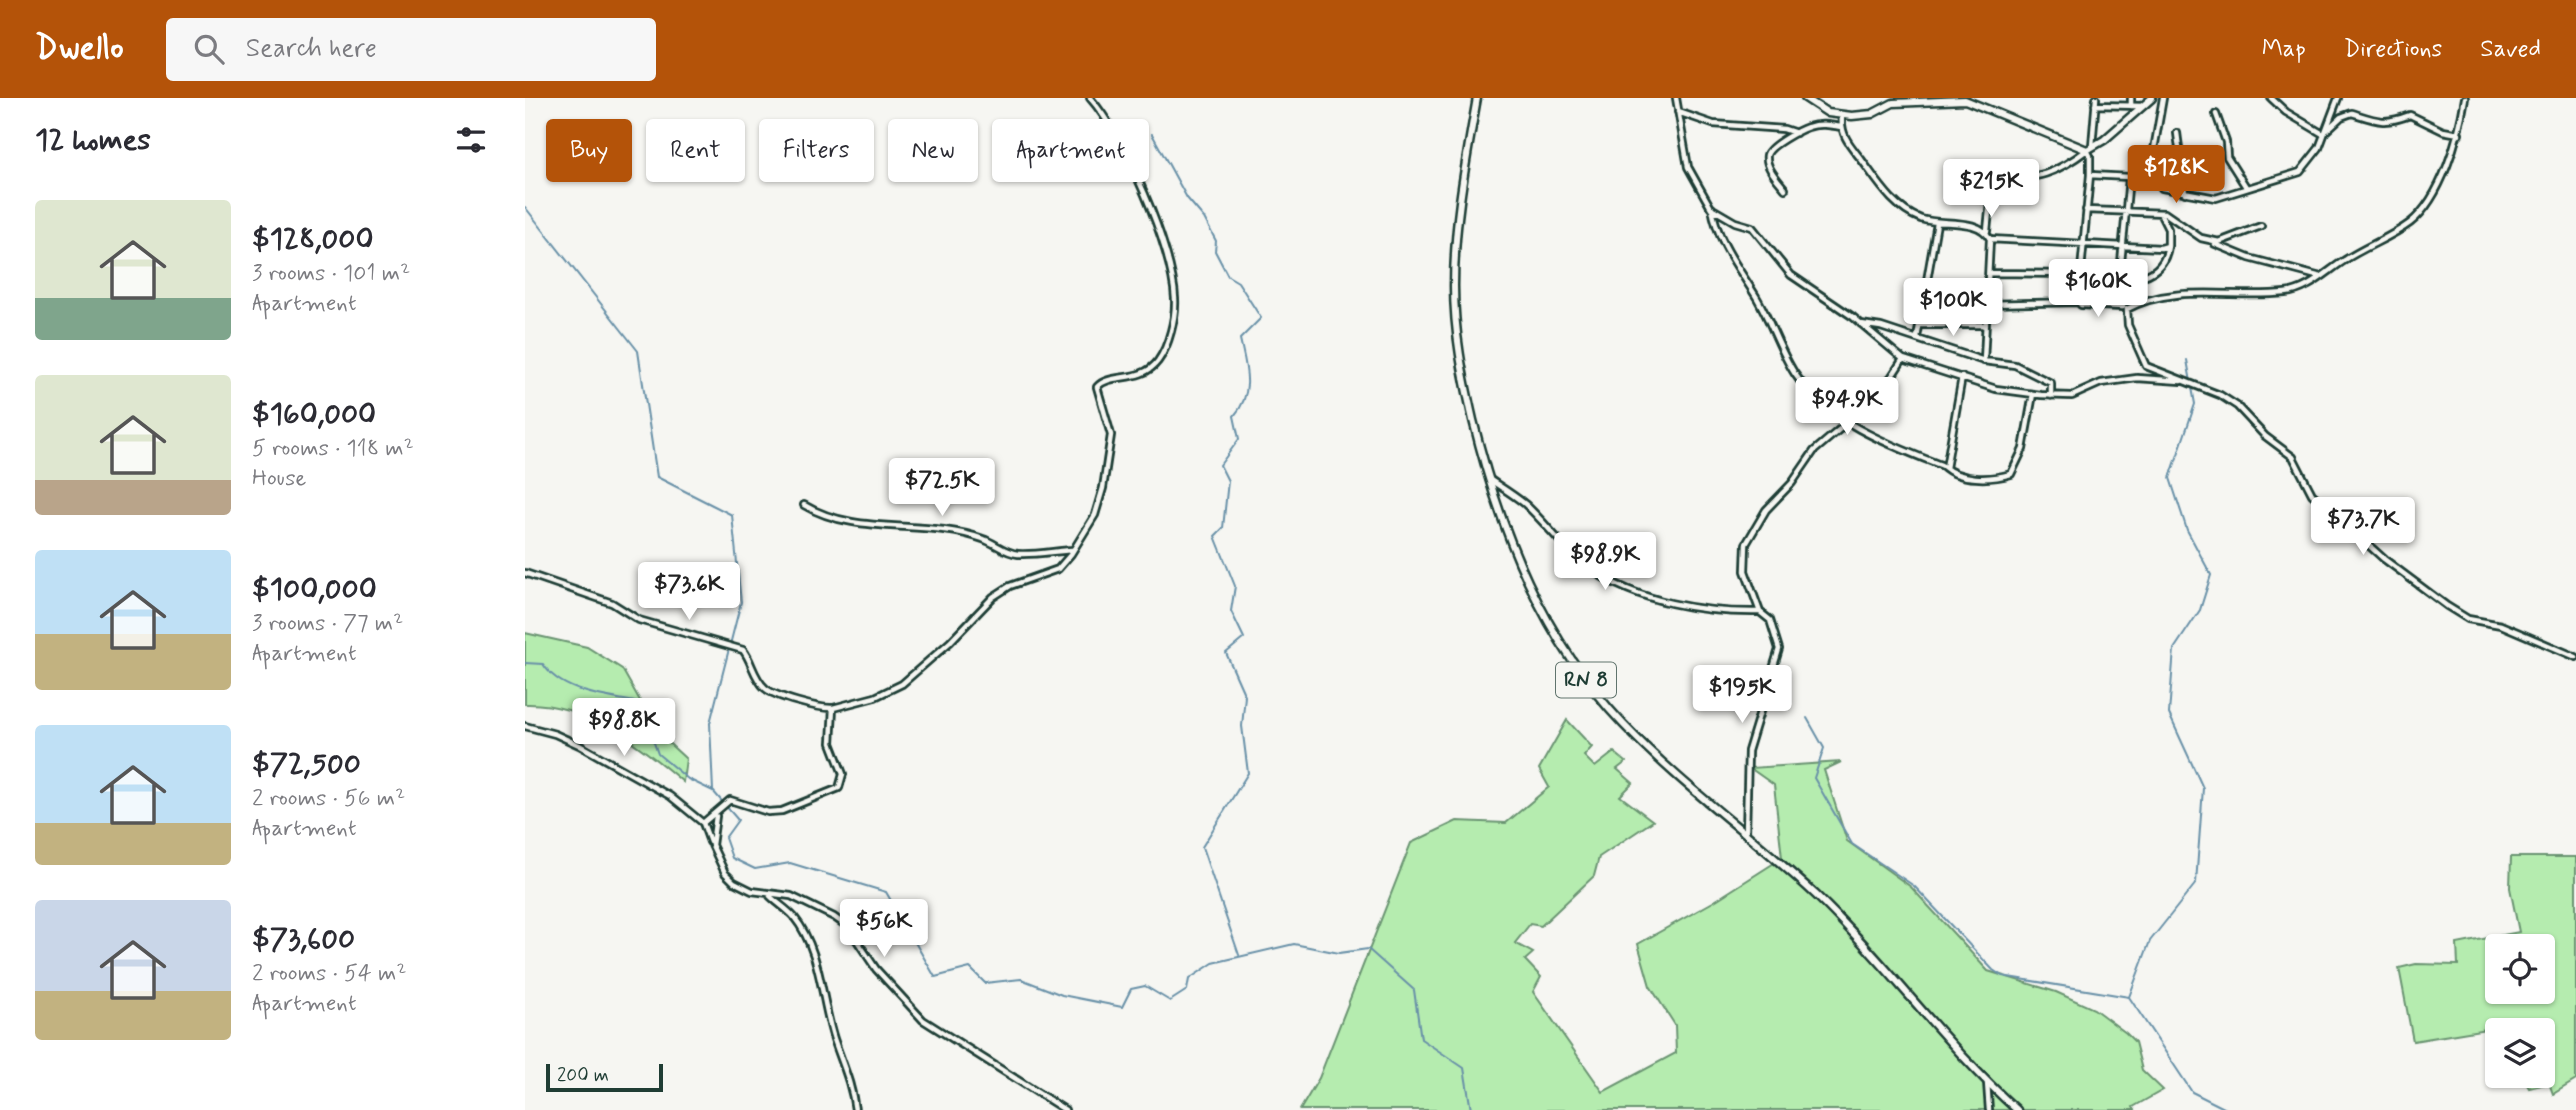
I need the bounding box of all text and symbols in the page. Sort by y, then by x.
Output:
search box [166,18,656,81]
text: Dwello [35,27,124,71]
icon: search [190,30,228,68]
text: Search here [246,32,377,66]
text: Map [2262,34,2306,65]
text: Directions [2344,34,2442,65]
text: Saved [2480,34,2541,65]
chip: Buy [546,119,632,182]
chip: Rent [646,119,745,182]
chip: Filters [759,119,874,182]
chip: New [888,119,978,182]
chip: Apartment [992,119,1149,182]
text: 12 homes [35,121,151,160]
icon: filters [452,121,490,159]
pin: $128K [2127,146,2225,205]
text: $128K [2144,153,2208,183]
pin: $215K [1942,159,2040,219]
text: $215K [1959,167,2023,197]
text: $128,000 [252,220,374,259]
icon: home [91,228,175,312]
text: 3 rooms · 101 m² [252,259,410,289]
pin: $160K [2049,260,2147,319]
text: $160K [2065,267,2131,297]
pin: $100K [1904,278,2002,338]
text: $100K [1919,286,1987,316]
text: Apartment [252,289,357,319]
pin: $94.9K [1790,378,1904,437]
text: $94.9K [1811,385,1883,415]
text: $160,000 [252,395,376,434]
icon: home [91,403,175,487]
text: 5 rooms · 118 m² [252,434,414,464]
pin: $72.5K [885,458,999,518]
text: House [252,464,306,494]
text: $72.5K [905,466,979,496]
pin: $73.7K [2306,498,2420,557]
text: $73.7K [2327,505,2399,535]
pin: $98.9K [1548,532,1662,592]
text: $98.9K [1570,540,1640,570]
pin: $73.6K [632,562,746,622]
text: $100,000 [252,570,377,609]
text: $73.6K [654,570,724,600]
icon: home [91,578,175,662]
text: 3 rooms · 77 m² [252,609,403,639]
text: Apartment [252,639,357,669]
road number: RN 8 [1556,662,1616,698]
pin: $195K [1693,666,1791,725]
text: $195K [1709,673,1775,703]
pin: $98.8K [567,698,681,758]
text: $98.8K [588,706,660,736]
text: $72,500 [252,745,361,784]
icon: home [91,753,175,837]
text: 2 rooms · 56 m² [252,784,405,814]
text: Apartment [252,814,357,844]
pin: $56K [843,900,925,959]
text: $56K [856,907,912,937]
text: $73,600 [252,920,355,959]
icon: home [91,928,175,1012]
map controls [2485,934,2555,1088]
button: locate [2485,934,2555,1004]
text: 2 rooms · 54 m² [252,959,406,989]
text: Apartment [252,989,357,1019]
button: layers [2485,1018,2555,1088]
scale bar [546,1061,663,1093]
text: 200 m [557,1063,609,1088]

